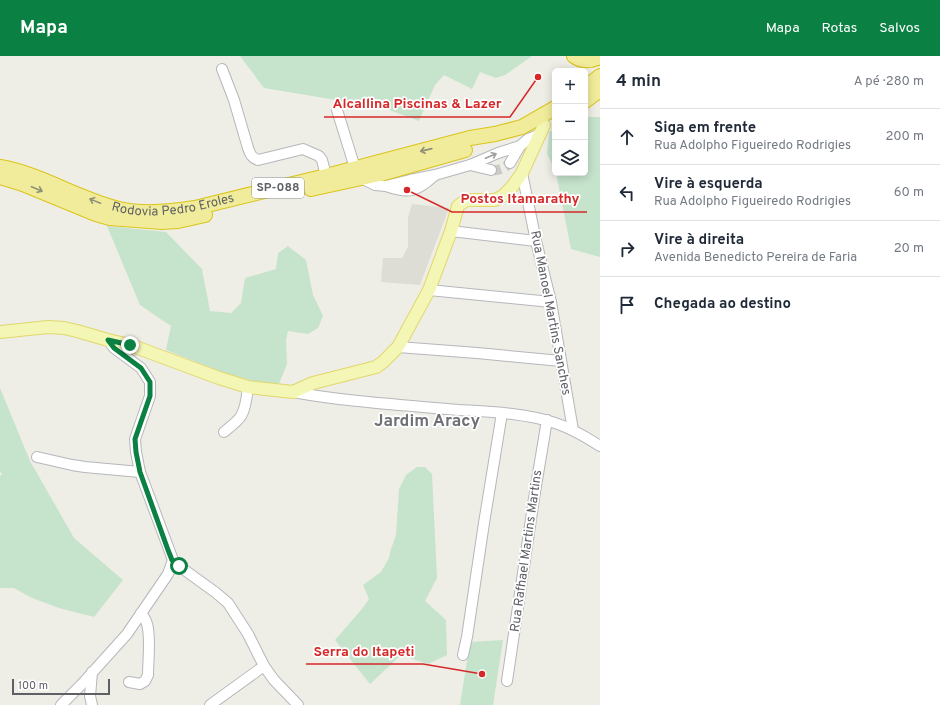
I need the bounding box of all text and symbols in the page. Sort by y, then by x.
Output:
text: Mapa [20,16,68,40]
text: Mapa [766,20,800,37]
text: Rotas [822,20,857,37]
text: Salvos [879,20,920,37]
map controls [552,68,588,176]
button: + [552,68,588,104]
text: 4 min [616,71,661,93]
text: A pé · 280 m [854,74,924,90]
callout: Alcallina Piscinas & Lazer [324,91,510,117]
text: Alcallina Piscinas & Lazer [332,96,502,113]
button: − [552,104,588,140]
text: Siga em frente [654,119,756,138]
icon: ahead [616,126,638,148]
text: 200 m [885,129,924,145]
text: Rua Adolpho Figueiredo Rodrigies [654,138,851,154]
button: layers [552,140,588,176]
one-way arrow [419,147,432,154]
one-way arrow [485,151,497,159]
text: Vire à esquerda [654,175,763,194]
road number: SP-088 [252,178,304,198]
icon: left [616,182,638,204]
text: 60 m [894,185,924,201]
one-way arrow [30,186,42,194]
callout: Postos Itamarathy [452,186,587,212]
street label: Rodovia Pedro Eroles [110,191,236,220]
text: Postos Itamarathy [460,191,580,208]
text: Rua Adolpho Figueiredo Rodrigies [654,194,851,210]
one-way arrow [89,197,101,205]
street label: Rua Manoel Martins Sanches [526,229,574,397]
text: Vire à direita [654,231,744,250]
icon: right [616,238,638,260]
text: 20 m [894,241,924,257]
text: Avenida Benedicto Pereira de Faria [654,250,857,266]
icon: arrive [616,294,638,316]
text: Chegada ao destino [654,295,791,314]
route end [121,336,139,354]
district label: Jardim Aracy [374,411,480,433]
street label: Rua Rafhael Martins Martins [508,469,546,633]
route start [170,557,188,575]
callout: Serra do Itapeti [306,638,423,664]
text: Serra do Itapeti [314,644,414,661]
scale bar [12,677,110,696]
text: 100 m [18,679,48,693]

